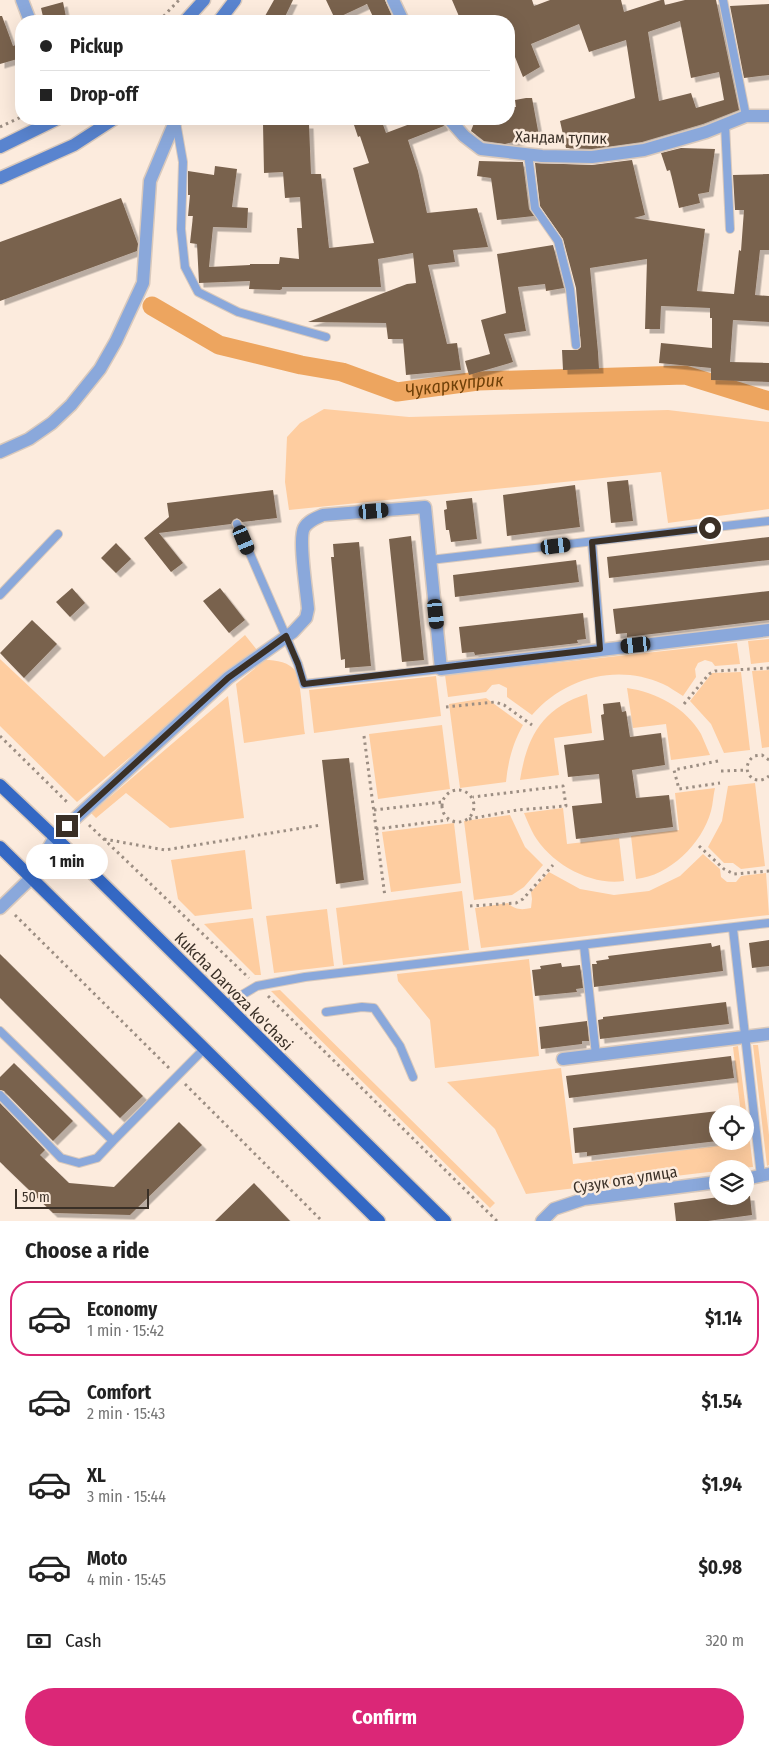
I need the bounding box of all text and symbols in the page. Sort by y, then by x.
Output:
text: Pickup [70,35,123,58]
text: Drop-off [70,83,138,106]
street label: Хандам тупик [515,127,607,148]
water label: Чукаркуприк [404,369,504,402]
car [358,502,389,520]
route start [699,517,721,539]
car [231,523,256,557]
car [540,537,571,555]
car [426,598,445,630]
car [620,636,651,654]
route end [56,815,78,837]
callout: 1 min [26,844,108,878]
text: 1 min [50,852,84,871]
street label: Kukcha Darvoza ko'chasi [171,928,297,1054]
map controls [709,1105,754,1205]
button: locate [709,1105,754,1150]
button: layers [709,1160,754,1205]
street label: Сузук ота улица [572,1162,679,1197]
scale bar [15,1186,149,1209]
text: 50 m [22,1189,50,1206]
text: Choose a ride [25,1237,149,1264]
icon: car [27,1296,72,1341]
text: Economy [87,1298,157,1321]
text: $1.14 [705,1307,742,1330]
text: 1 min · 15:42 [87,1321,164,1340]
icon: car [27,1379,72,1424]
text: Comfort [87,1381,151,1404]
text: $1.54 [702,1390,742,1413]
text: 2 min · 15:43 [87,1404,165,1423]
icon: car [27,1462,72,1507]
text: XL [87,1464,106,1487]
text: $1.94 [702,1473,742,1496]
text: 3 min · 15:44 [87,1487,166,1506]
icon: car [27,1545,72,1590]
text: Moto [87,1547,127,1570]
text: $0.98 [698,1556,742,1579]
text: 4 min · 15:45 [87,1570,166,1589]
icon: cash [25,1627,53,1655]
text: Cash [65,1629,102,1652]
text: 320 m [705,1631,744,1650]
button: Confirm [25,1688,744,1746]

